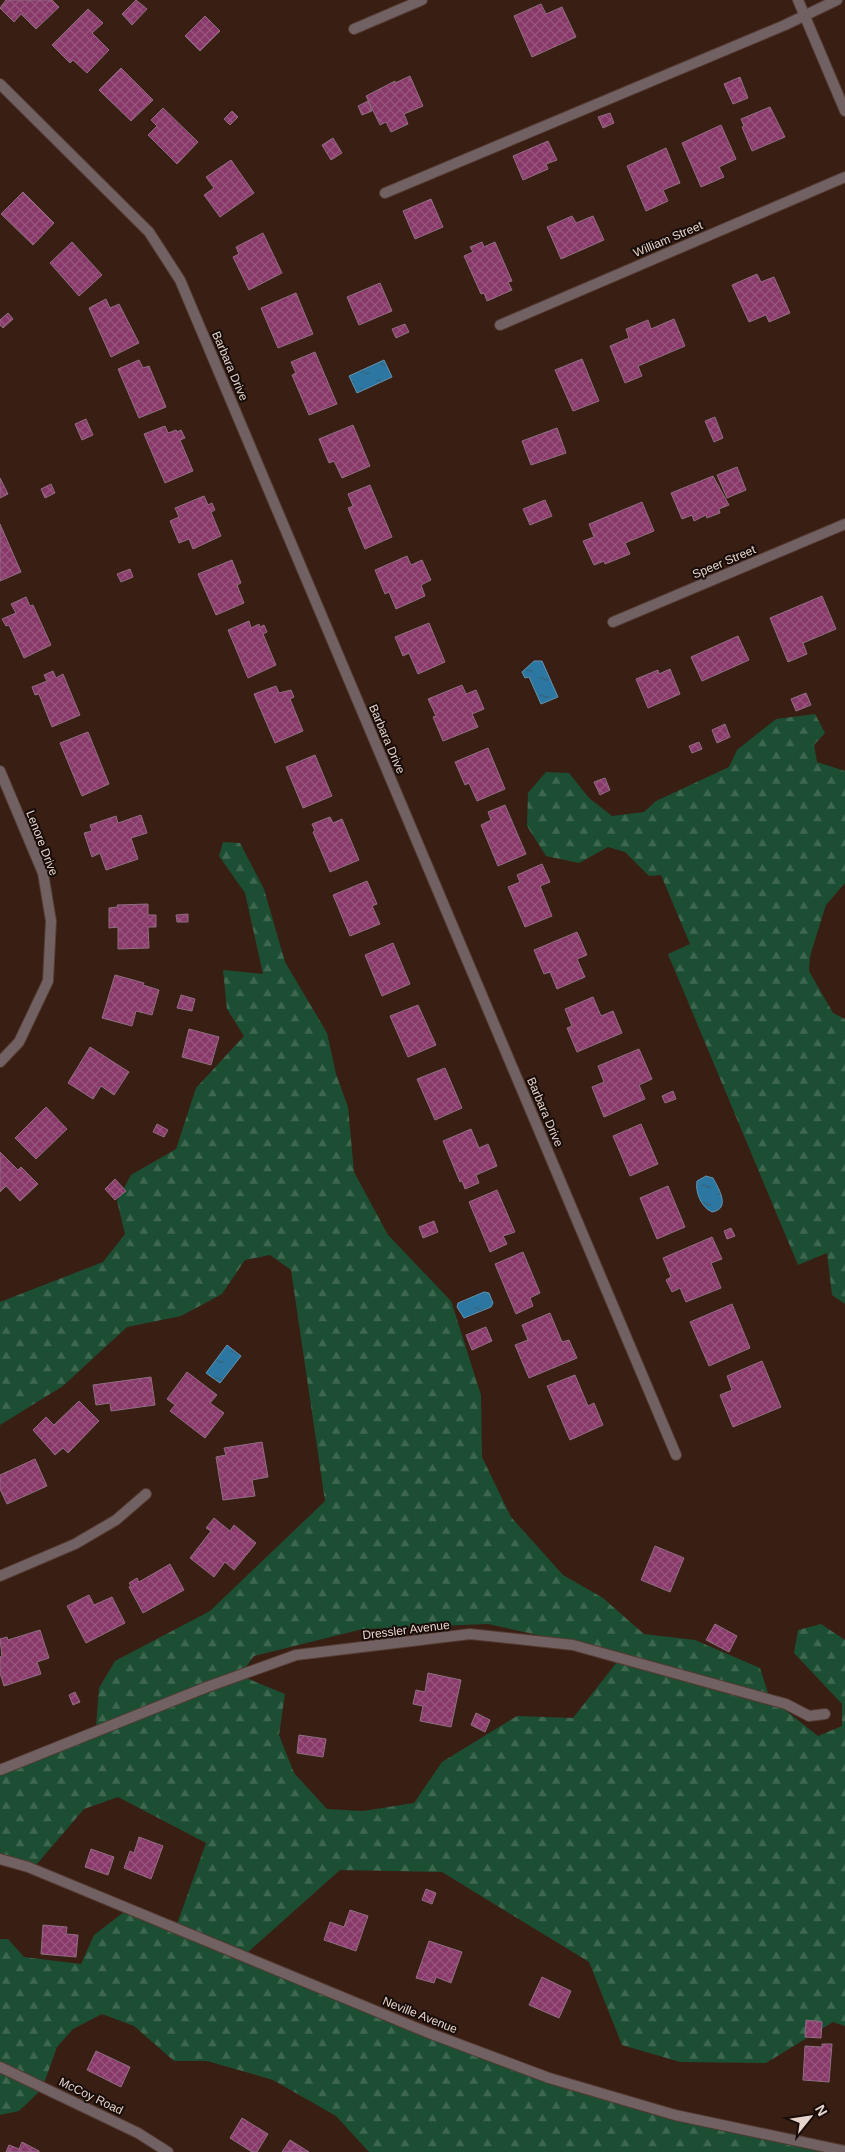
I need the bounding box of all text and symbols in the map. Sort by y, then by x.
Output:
street label: William Street [631,218,705,260]
street label: Barbara Drive [209,329,251,403]
street label: Speer Street [690,542,758,582]
street label: Barbara Drive [366,702,408,776]
street label: Lenore Drive [23,808,61,878]
street label: Barbara Drive [524,1075,566,1149]
street label: Dressler Avenue [362,1618,451,1642]
street label: Neville Avenue [381,1994,460,2036]
street label: McCoy Road [57,2075,125,2117]
north arrow [785,2092,835,2142]
text: N [812,2102,831,2119]

